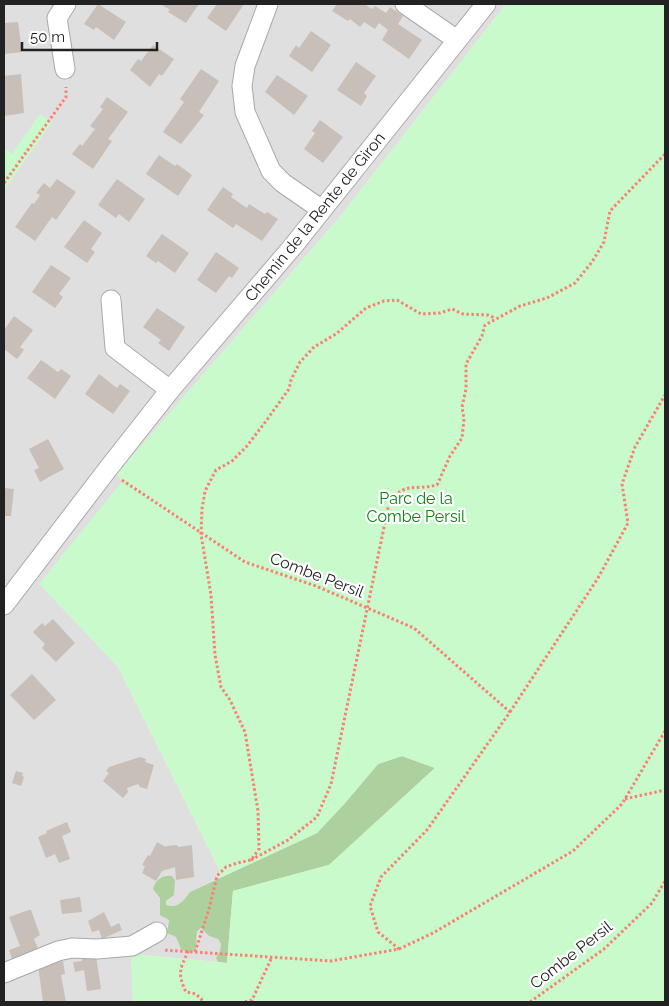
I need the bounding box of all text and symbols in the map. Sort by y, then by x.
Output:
scale bar [22,20,158,52]
text: 50 m [30,28,65,46]
street label: Chemin de la Rente de Giron [241,129,389,305]
park label: Parc de la Combe Persil [367,489,466,526]
street label: Combe Persil [267,548,367,602]
street label: Combe Persil [526,917,616,993]

